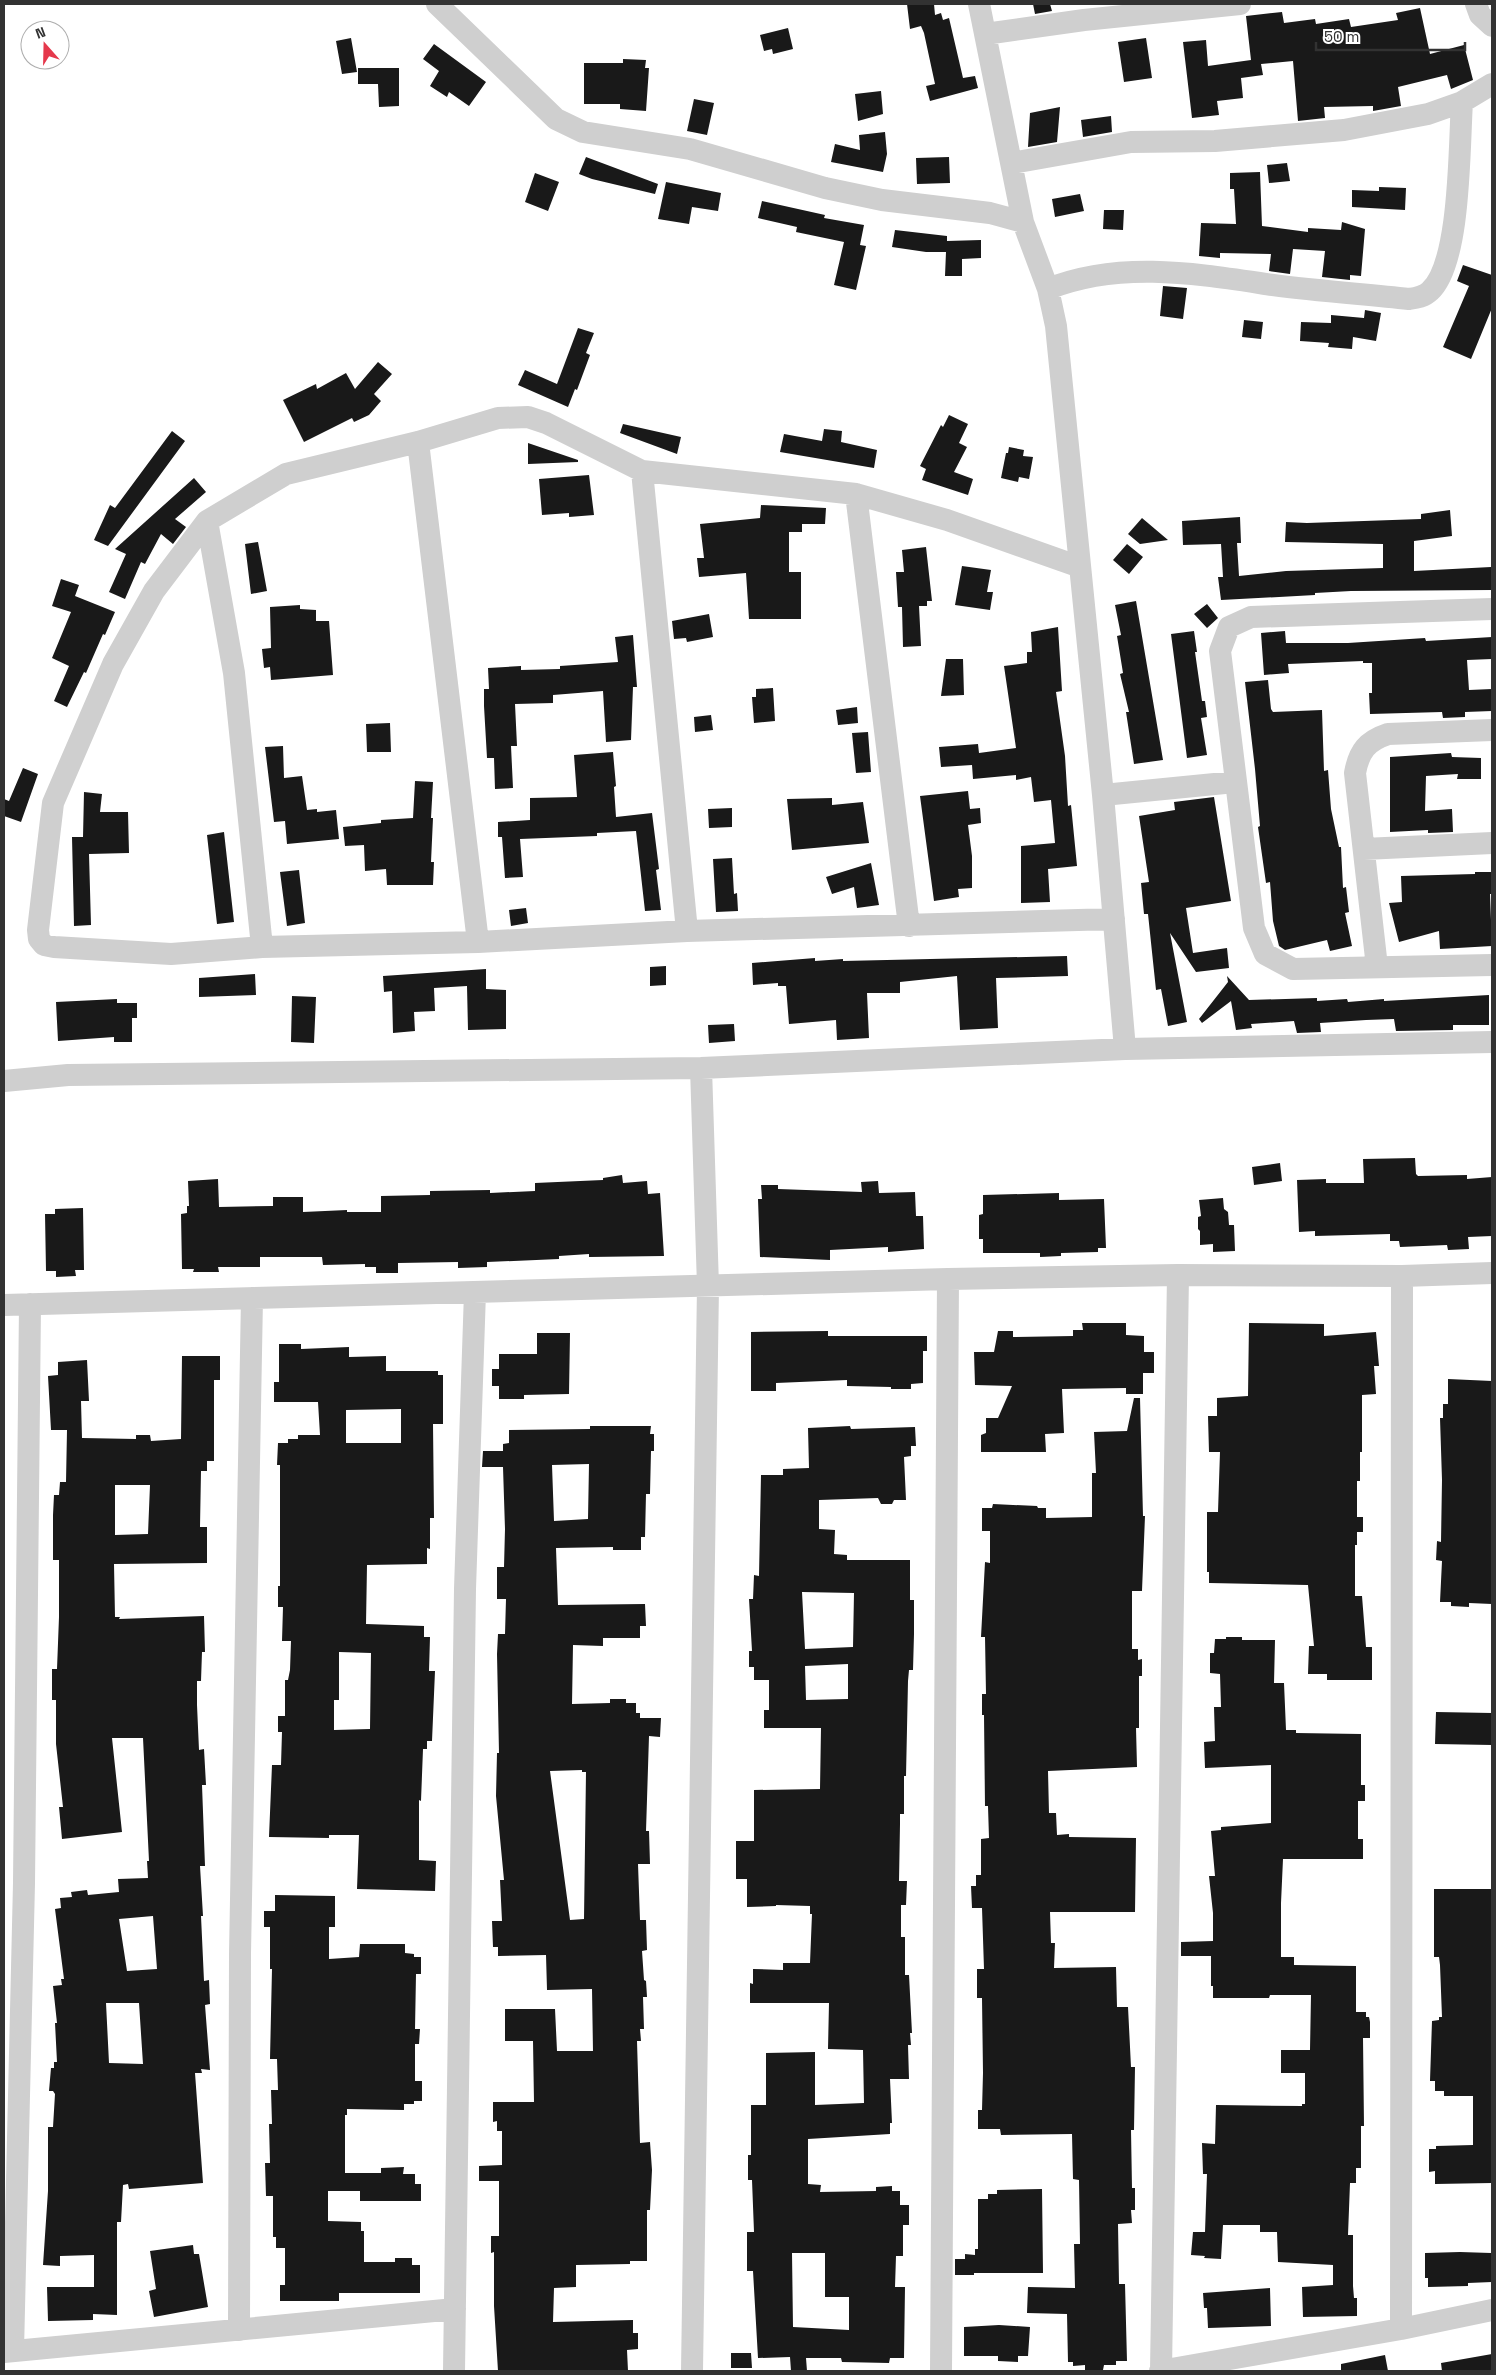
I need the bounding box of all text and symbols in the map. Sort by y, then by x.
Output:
north arrow [20,20,70,70]
scale bar [1316,20,1465,52]
text: N [33,23,48,43]
text: 50 m [1324,27,1359,46]

